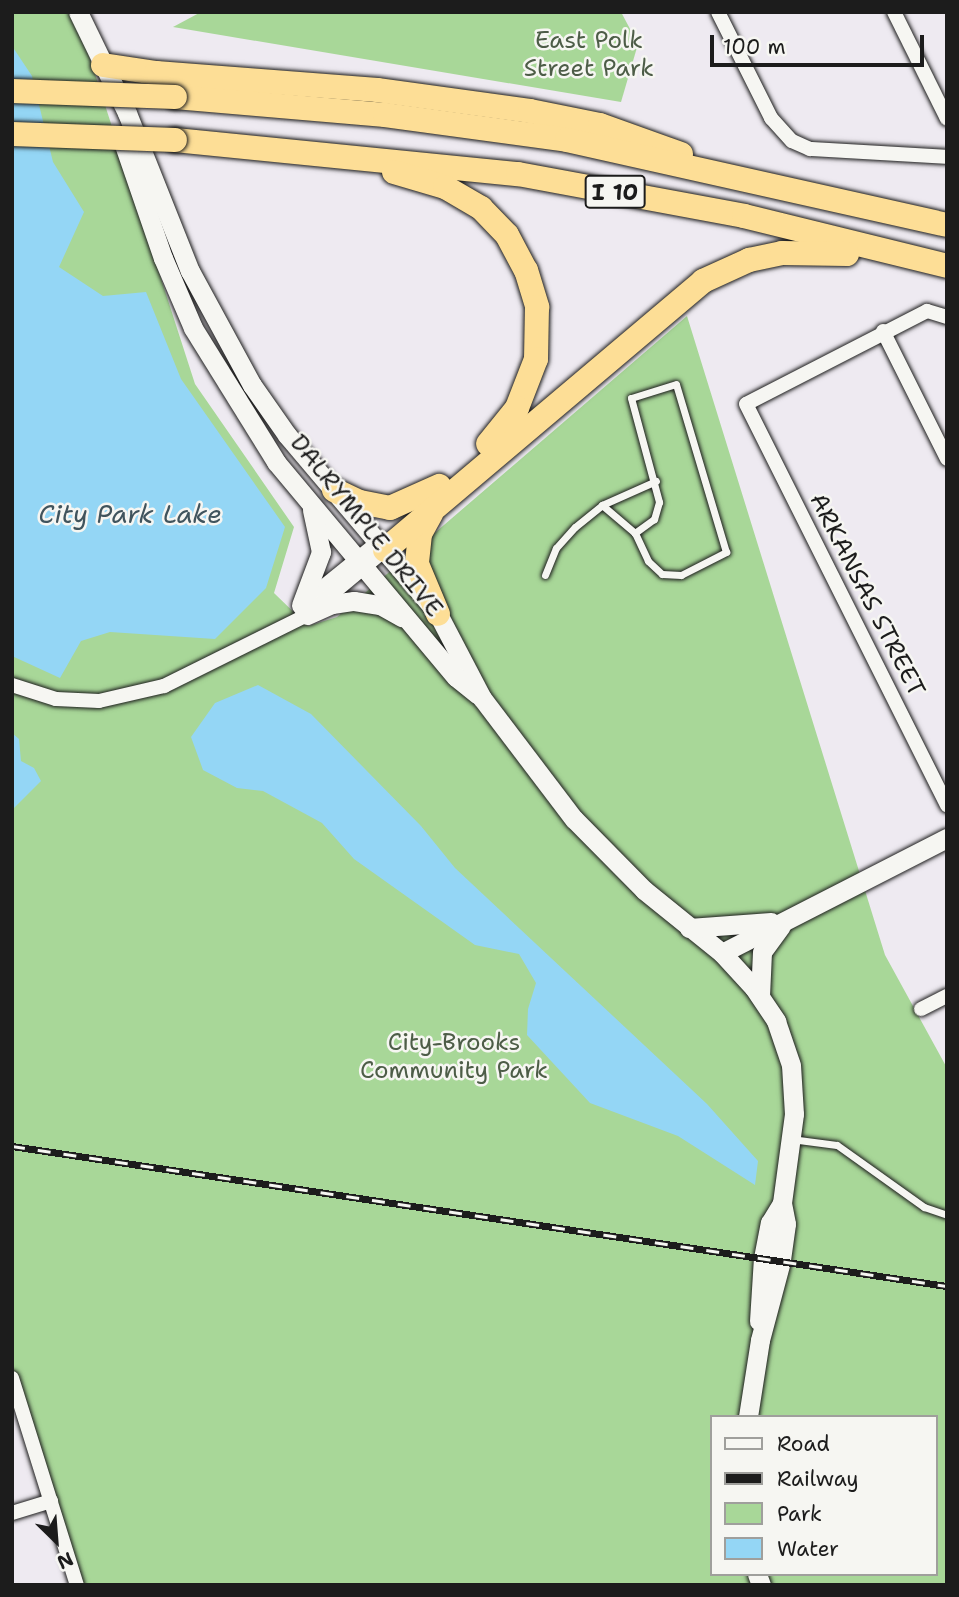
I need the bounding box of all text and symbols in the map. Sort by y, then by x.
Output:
scale bar [714,21,928,65]
park label: East Polk Street Park [524,27,654,83]
text: 100 m [723,33,786,61]
road number: I 10 [584,172,646,211]
street label: DALRYMPLE DRIVE [284,429,448,623]
street label: ARKANSAS STREET [803,489,931,701]
water label: City Park Lake [38,498,222,530]
park label: City-Brooks Community Park [360,1029,548,1085]
legend [710,1415,938,1576]
text: Road [777,1430,830,1458]
text: Railway [777,1465,859,1493]
text: Park [777,1500,822,1528]
north arrow [21,1506,91,1576]
text: Water [777,1535,839,1563]
text: N [53,1546,77,1575]

